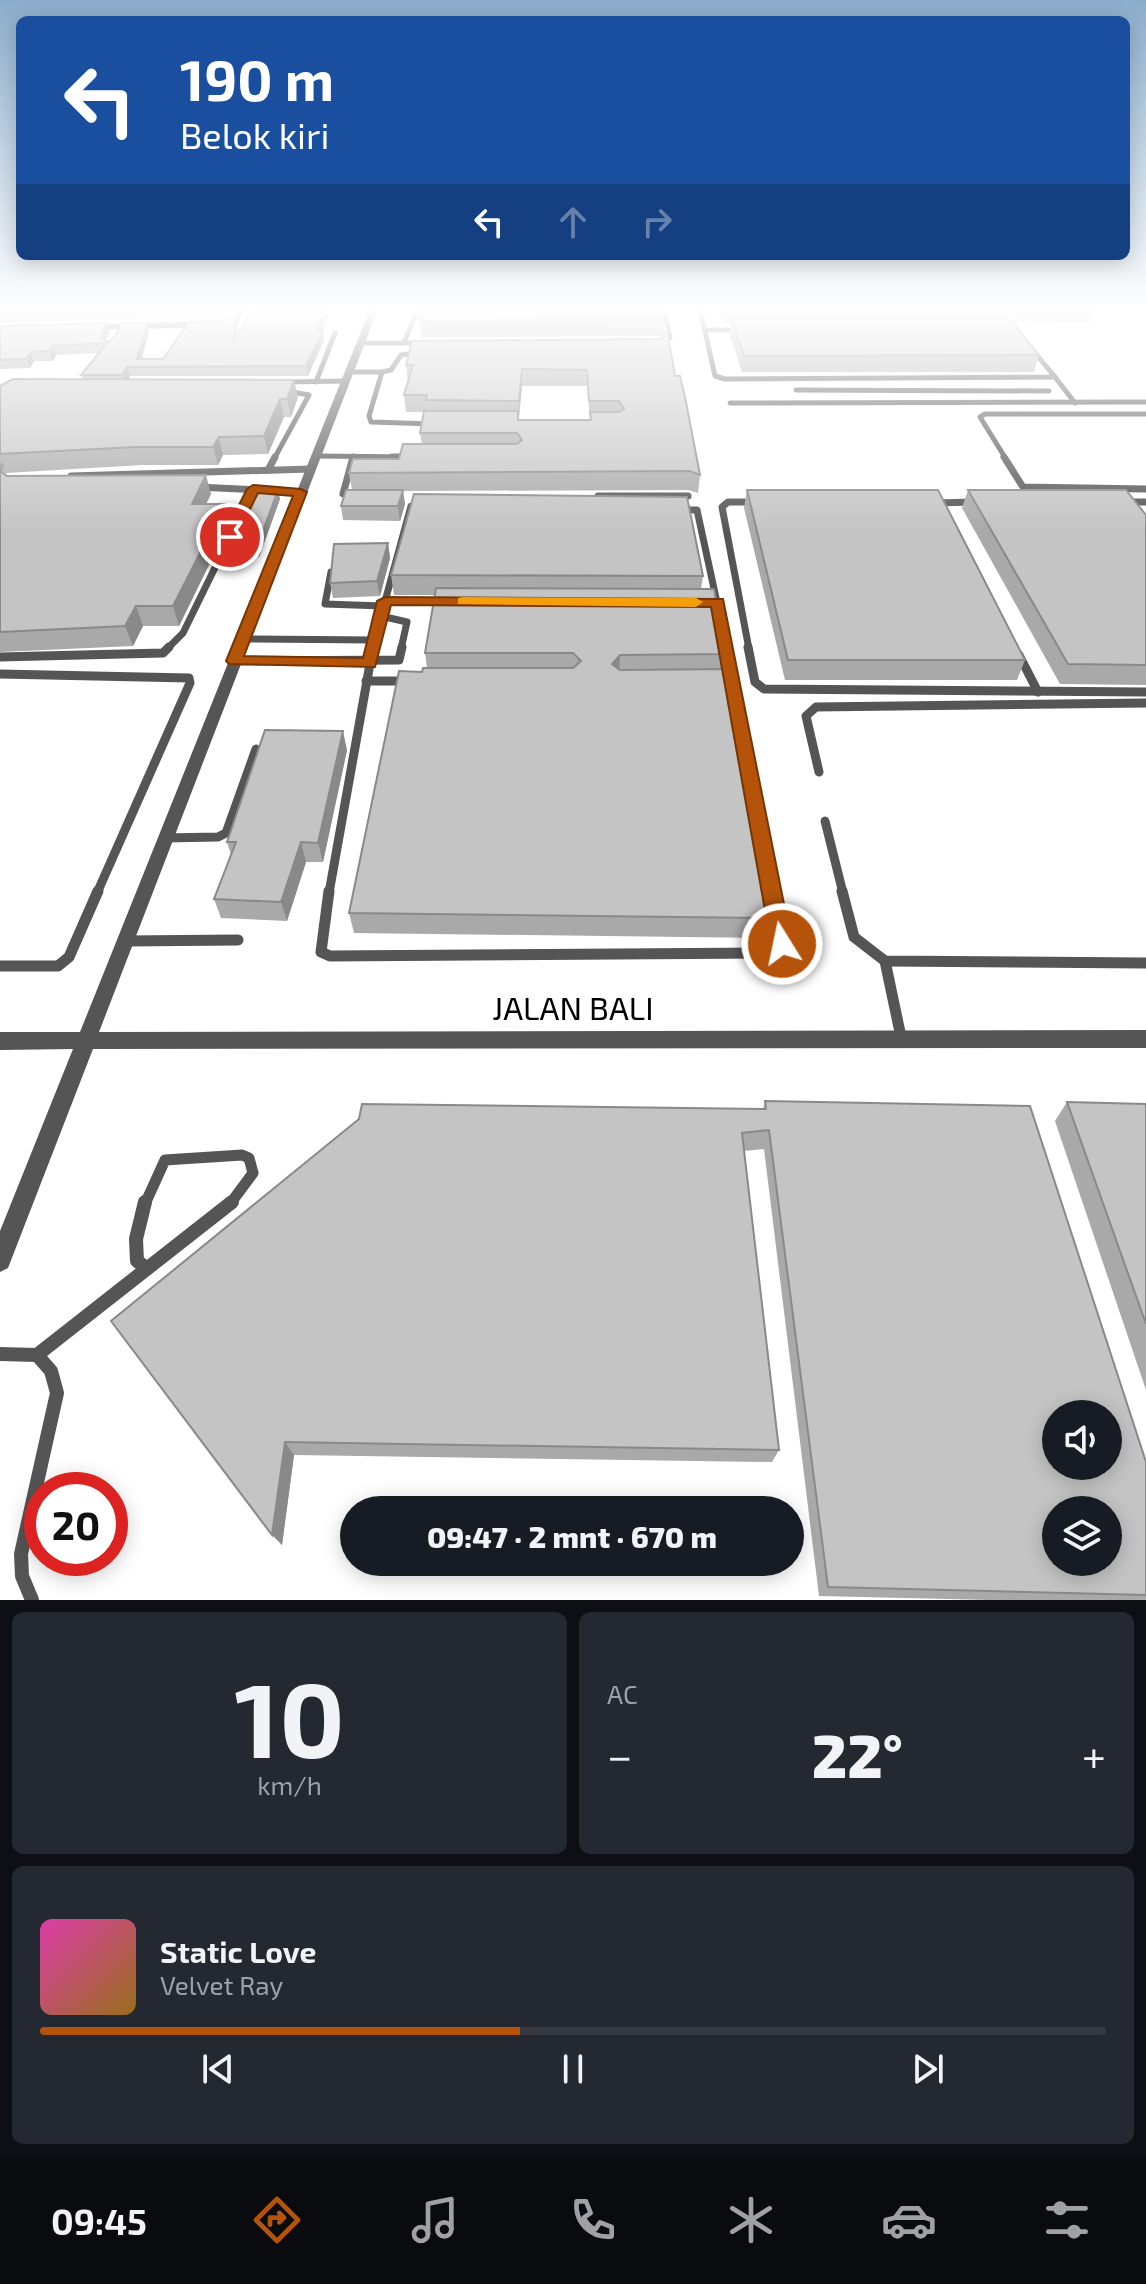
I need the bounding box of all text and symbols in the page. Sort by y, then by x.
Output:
text: 190 m [180,45,334,112]
icon: left [48,48,152,152]
text: Belok kiri [180,113,329,156]
icon: left [467,200,511,244]
icon: ahead [551,200,595,244]
icon: right [635,200,679,244]
pin [196,503,264,571]
icon: arrive [208,515,252,559]
position arrow [740,902,824,986]
street label: JALAN BALI [492,988,654,1026]
map controls [1042,1400,1122,1576]
button: sound [1042,1400,1122,1480]
speed limit sign: 20 [24,1472,128,1576]
button: layers [1042,1496,1122,1576]
text: 09:47 · 2 mnt · 670 m [427,1518,717,1554]
text: 10 [234,1654,345,1779]
text: AC [607,1678,638,1709]
text: 22° [812,1718,903,1790]
text: − [607,1728,633,1781]
text: + [1082,1728,1106,1781]
text: km/h [257,1769,322,1800]
text: Static Love [160,1933,316,1969]
text: Velvet Ray [160,1969,283,2000]
icon: previous [196,2047,240,2091]
icon: pause [551,2047,595,2091]
icon: next [906,2047,950,2091]
icon: directions [249,2192,305,2248]
icon: music [407,2192,463,2248]
icon: phone [565,2192,621,2248]
icon: climate [723,2192,779,2248]
icon: car [881,2192,937,2248]
icon: filters [1039,2192,1095,2248]
text: 09:45 [51,2199,147,2242]

